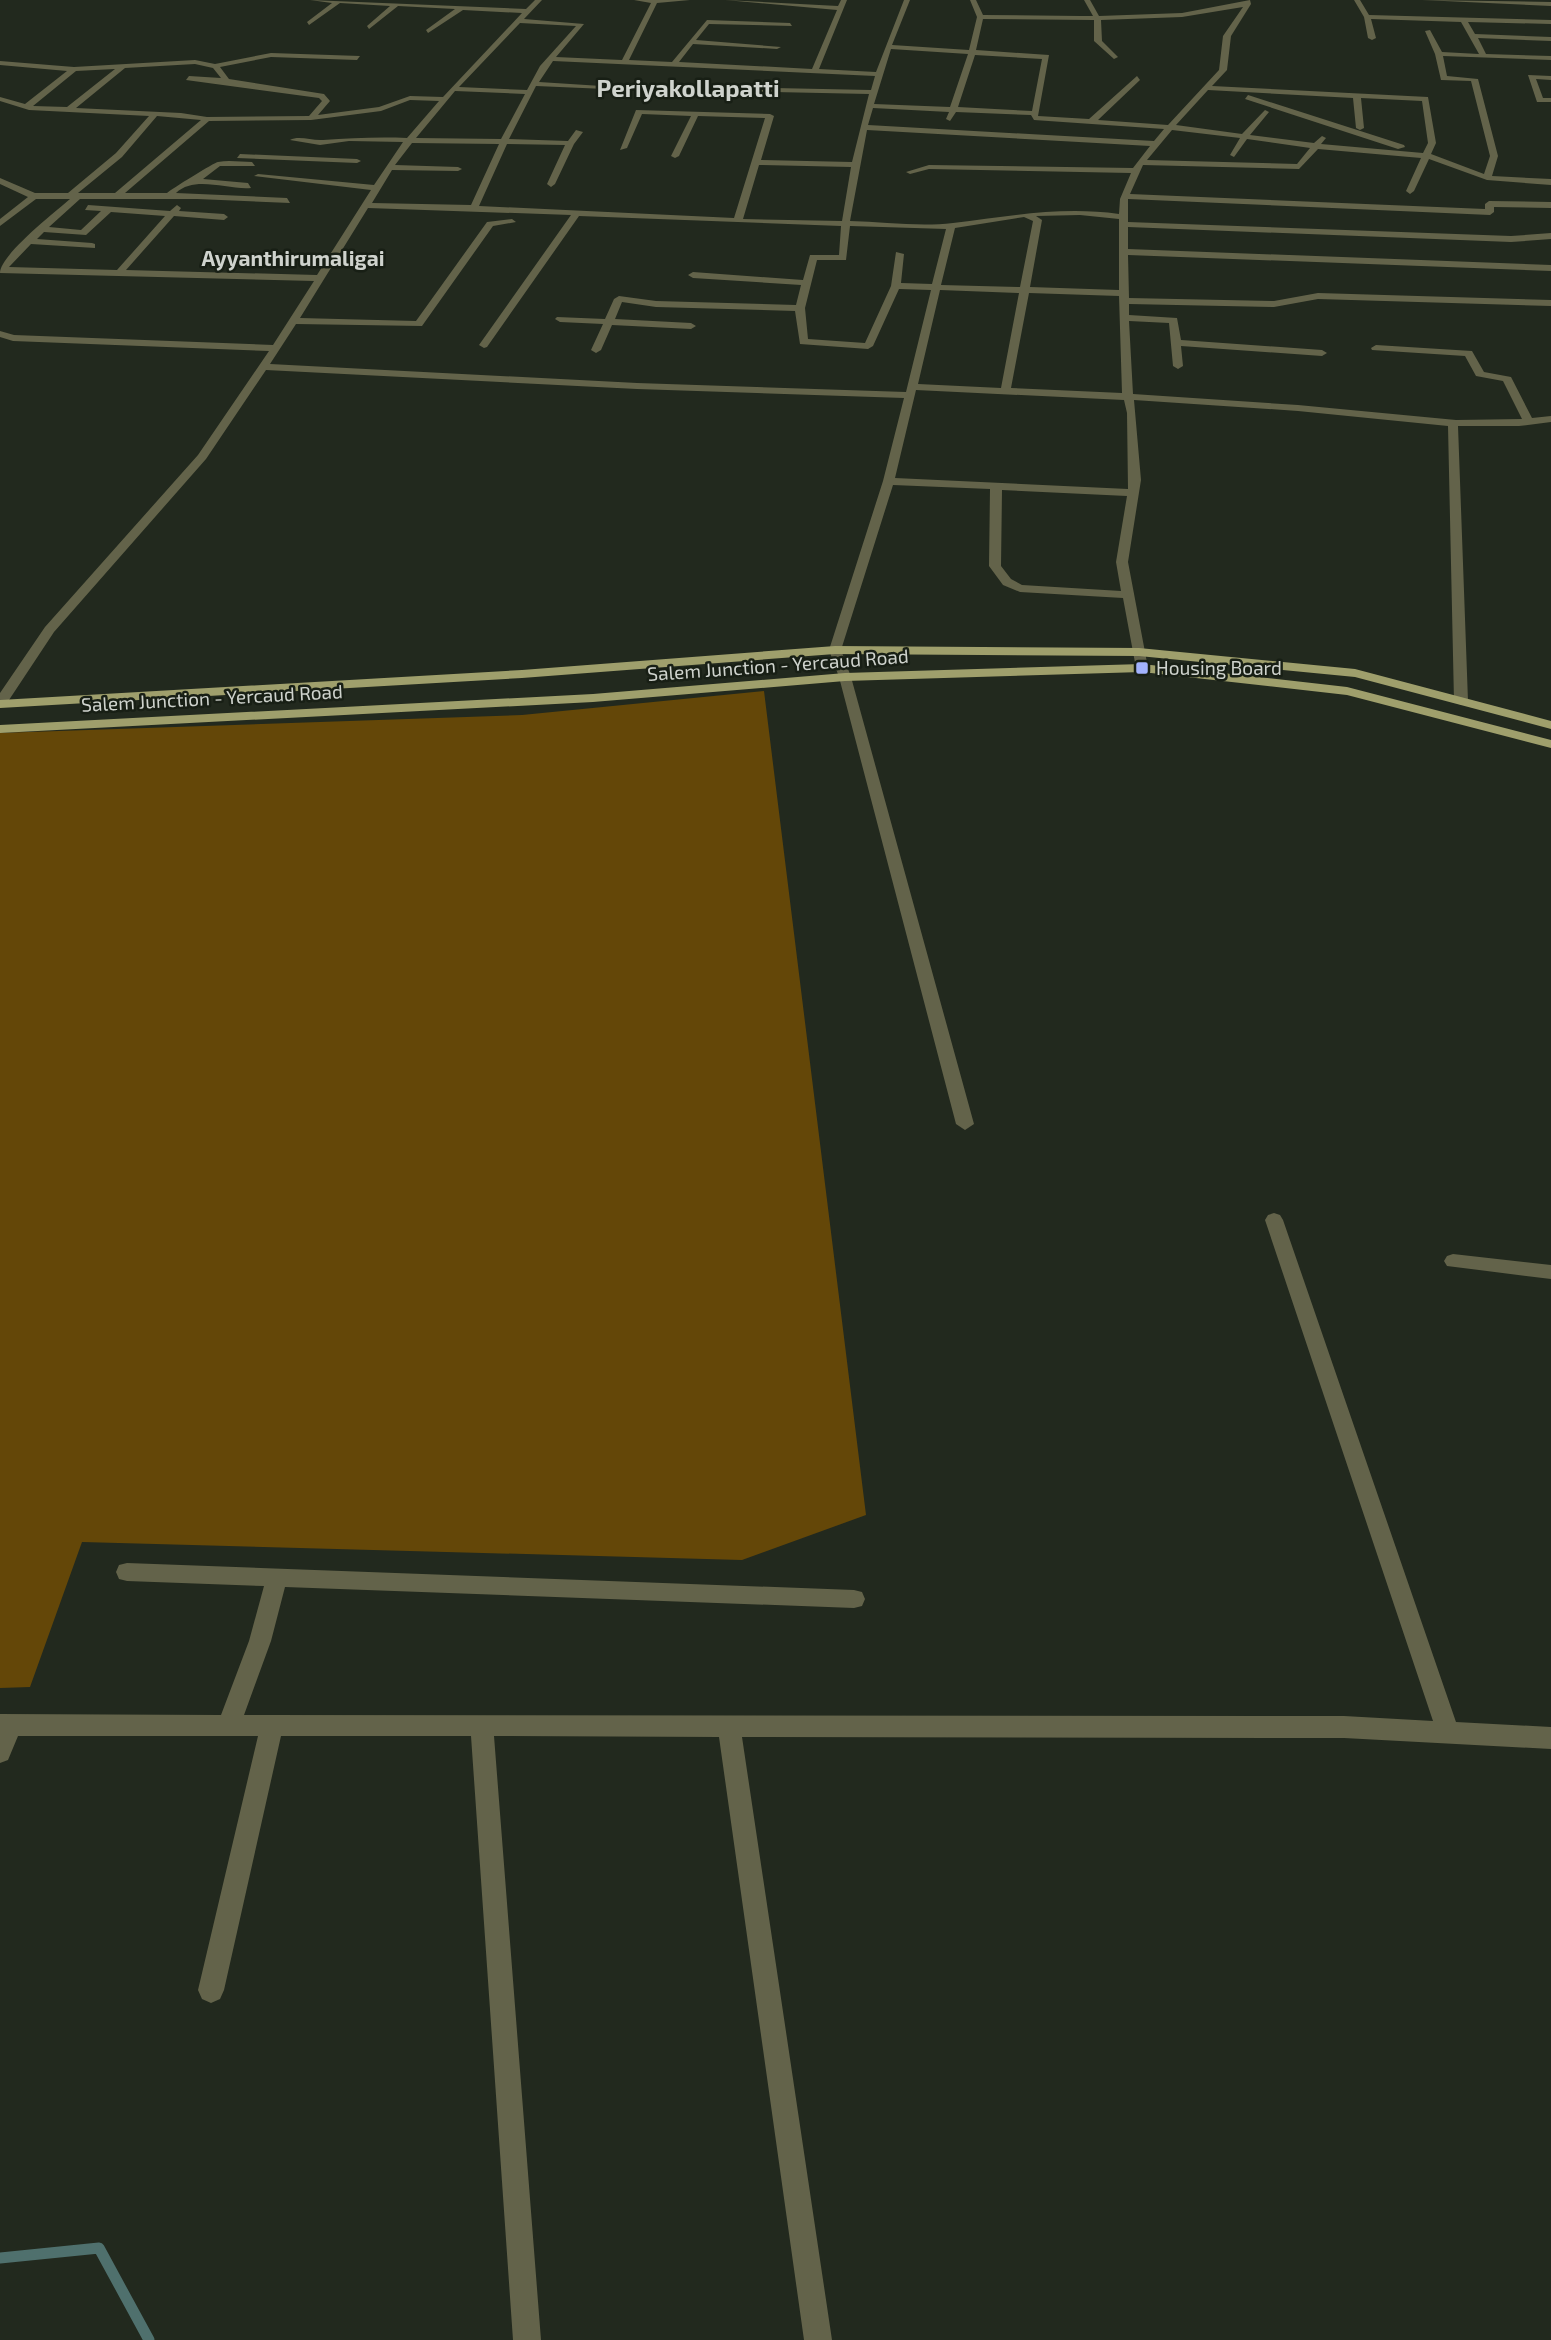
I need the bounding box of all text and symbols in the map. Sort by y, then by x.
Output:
district label: Periyakollapatti [596,73,780,102]
district label: Ayyanthirumaligai [202,245,384,271]
street label: Salem Junction - Yercaud Road [647,644,909,685]
place label: Housing Board [1156,656,1282,679]
marker: Housing Board [1134,660,1150,676]
street label: Salem Junction - Yercaud Road [81,679,343,716]

